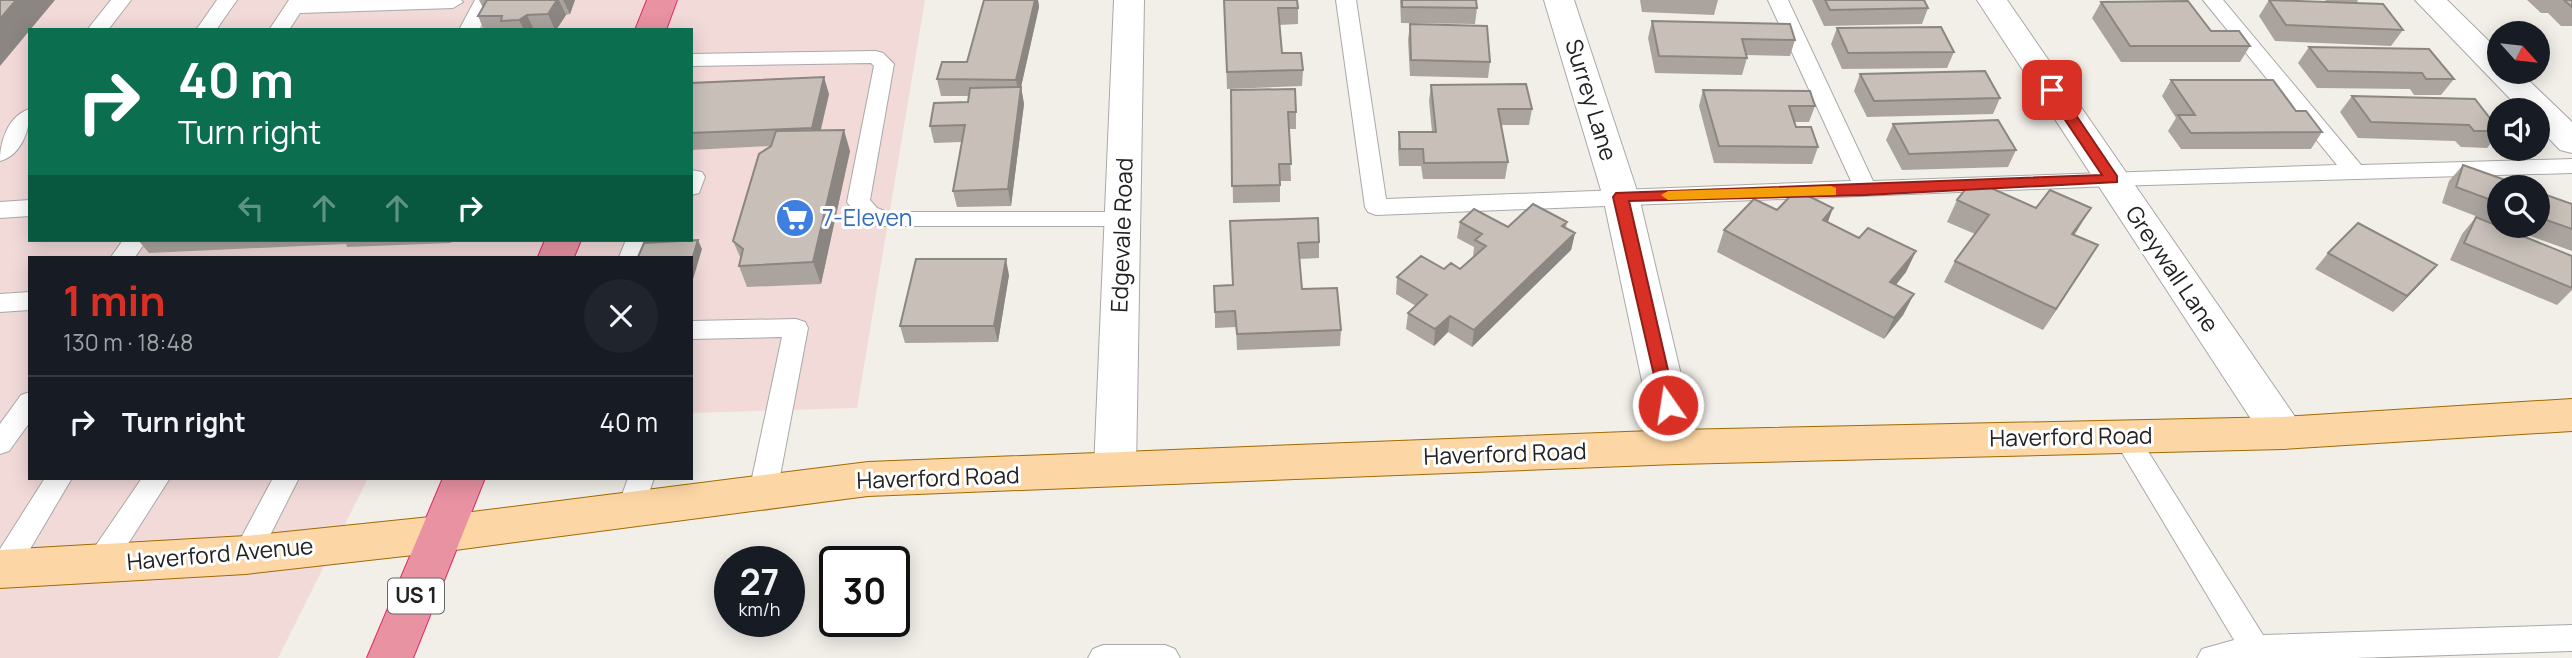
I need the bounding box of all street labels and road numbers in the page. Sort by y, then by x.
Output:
street label: Surrey Lane [1558,35,1626,164]
street label: Edgevale Road [1102,157,1140,313]
street label: Greywall Lane [2119,199,2227,338]
street label: Haverford Road [1989,419,2153,453]
street label: Haverford Road [1423,434,1587,472]
street label: Haverford Road [856,458,1020,496]
street label: Haverford Avenue [125,529,315,577]
road number: US 1 [388,578,444,614]

